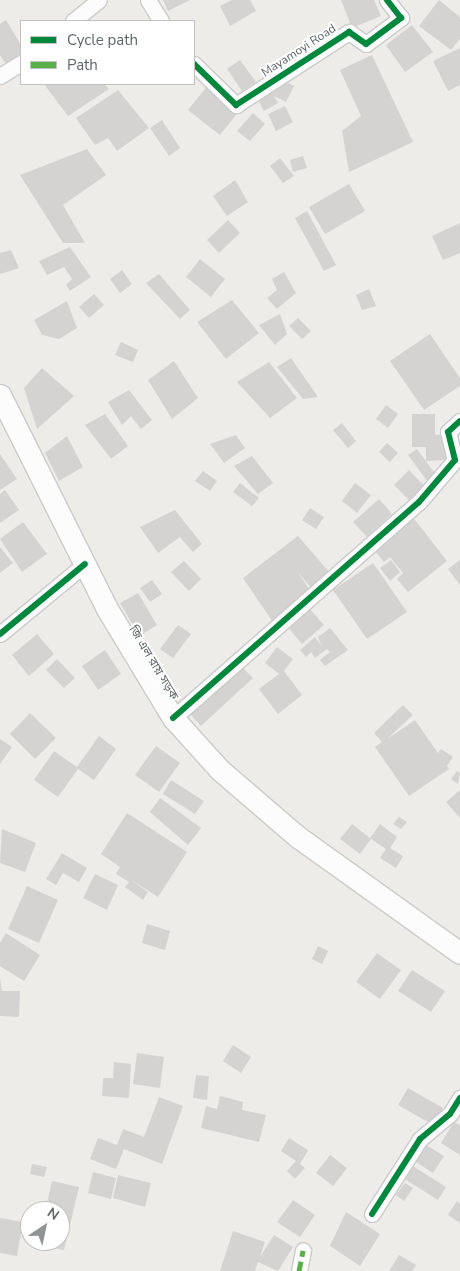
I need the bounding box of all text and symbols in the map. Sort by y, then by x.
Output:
legend [20,20,195,85]
street label: Mayamoyi Road [259,22,339,80]
text: Cycle path [67,30,138,50]
text: Path [67,55,98,75]
street label: জি এল রায় সড়ক [125,623,181,703]
north arrow [20,1201,70,1251]
text: N [43,1203,63,1225]

